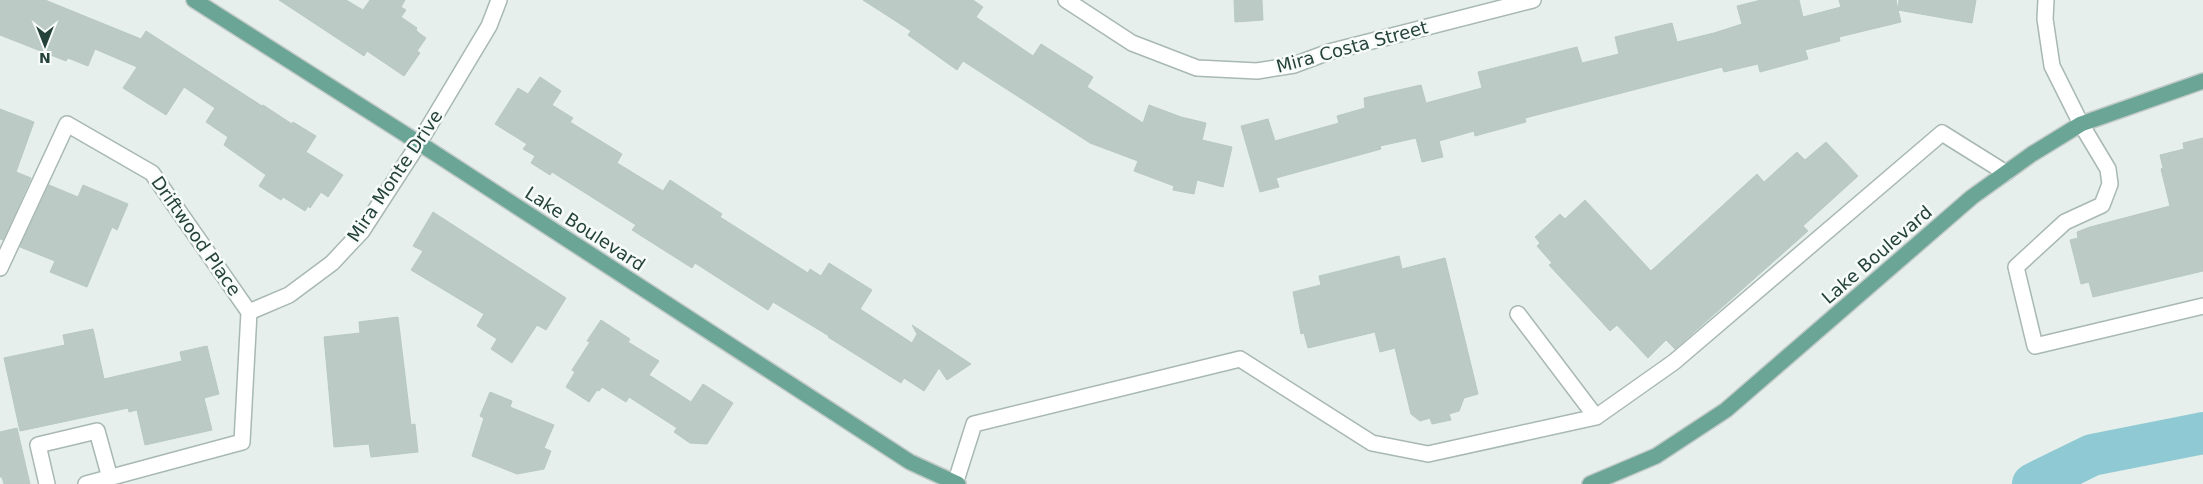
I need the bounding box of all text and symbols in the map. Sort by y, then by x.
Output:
street label: Mira Costa Street [1274,16,1430,77]
north arrow [20,20,70,70]
text: N [39,50,51,66]
street label: Mira Monte Drive [343,106,446,246]
street label: Driftwood Place [147,172,245,300]
street label: Lake Boulevard [521,182,649,275]
street label: Lake Boulevard [1817,201,1936,308]

